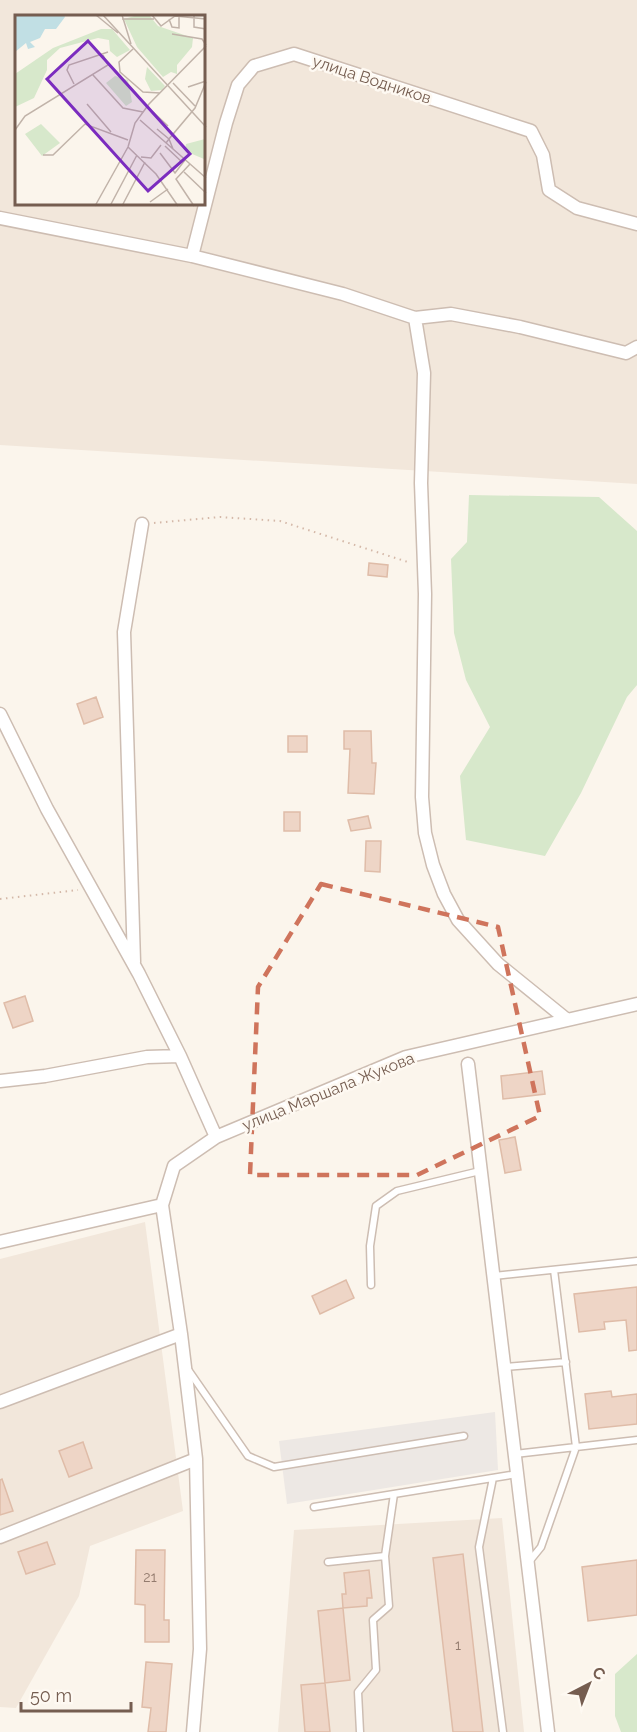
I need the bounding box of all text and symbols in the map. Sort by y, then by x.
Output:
inset map [15,15,206,206]
street label: улица Водников [310,51,434,108]
street label: улица Маршала Жукова [239,1048,417,1135]
house number: 21 [143,1569,157,1585]
house number: 1 [455,1637,461,1653]
north arrow [559,1654,619,1714]
text: С [588,1662,609,1684]
scale bar [21,1675,130,1713]
text: 50 m [30,1685,72,1706]

